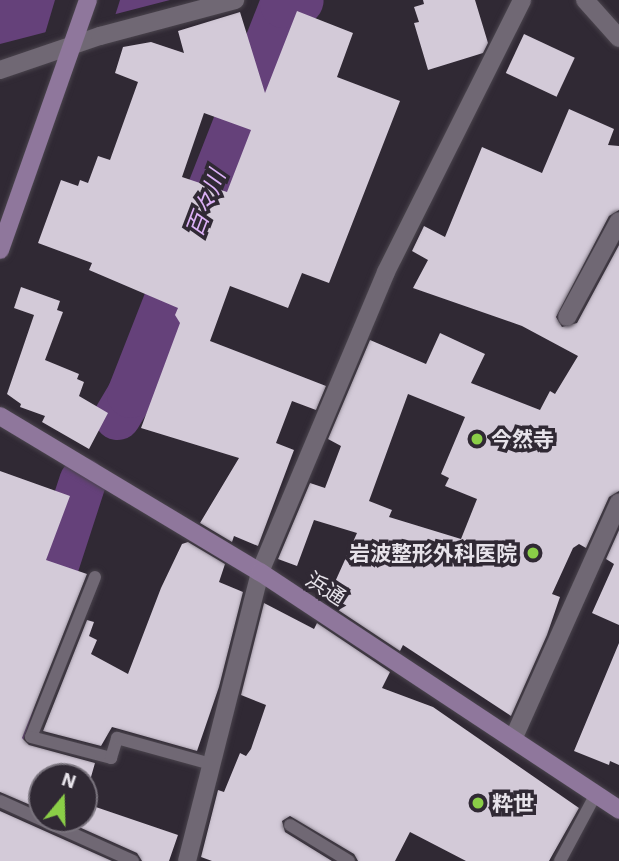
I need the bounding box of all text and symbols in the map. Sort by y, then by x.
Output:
water label: 百々川 [180,166,230,240]
place label: 今然寺 [491,426,554,452]
marker: 今然寺 [469,431,485,447]
place label: 岩波整形外科医院 [349,540,517,566]
marker: 岩波整形外科医院 [523,543,543,563]
street label: 浜通 [302,566,350,610]
north arrow [28,763,98,833]
text: N [59,766,80,794]
place label: 粋世 [492,790,534,816]
marker: 粋世 [470,795,486,811]

